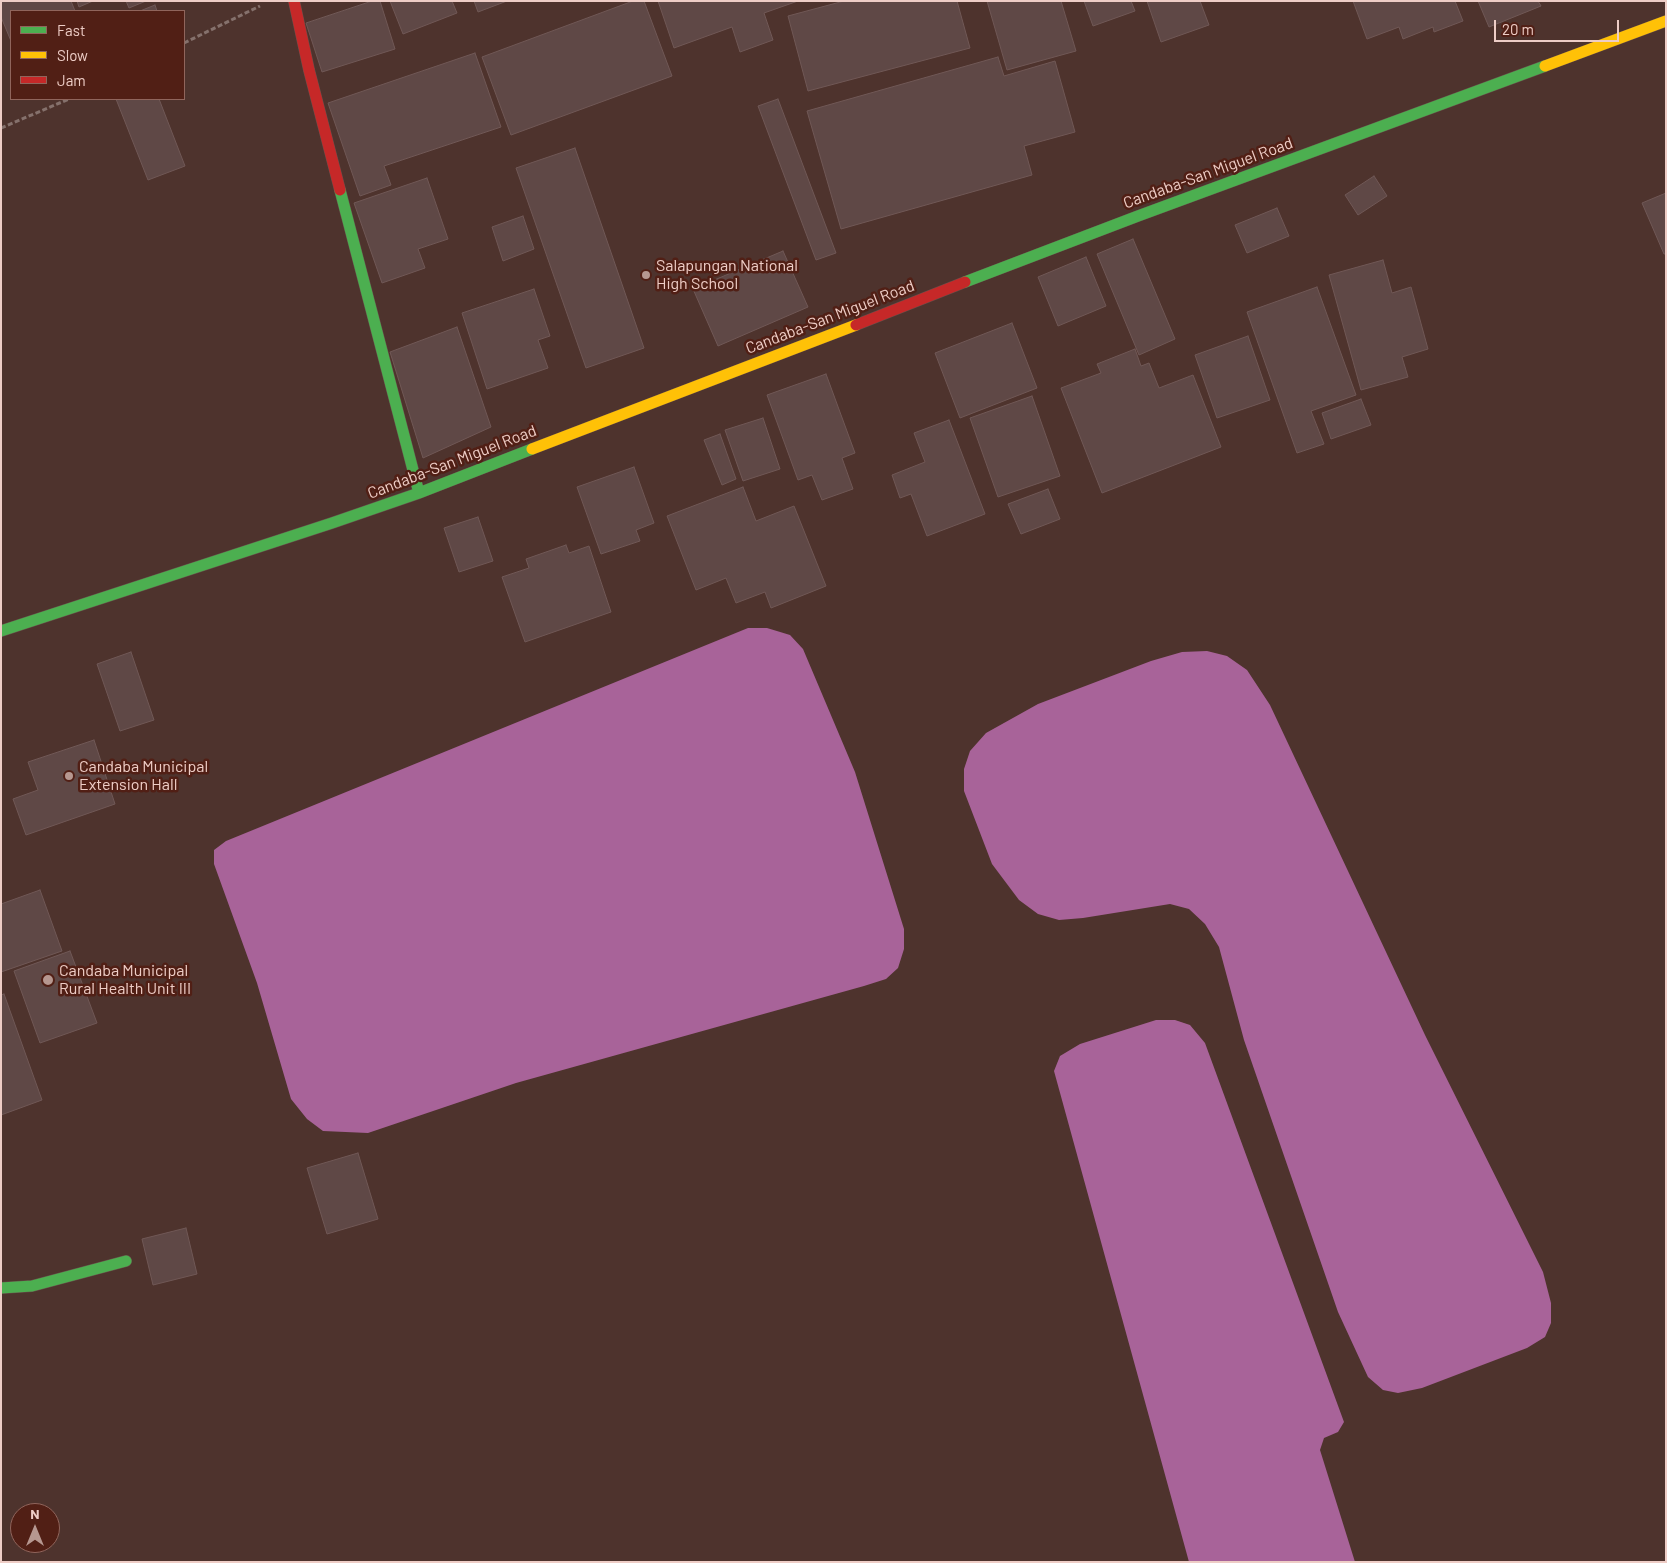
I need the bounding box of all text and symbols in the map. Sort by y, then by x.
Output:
legend [10,10,185,100]
scale bar [1497,10,1622,42]
text: 20 m [1502,20,1534,38]
text: Fast [57,21,85,39]
text: Slow [57,46,88,64]
text: Jam [57,71,86,89]
street label: Candaba-San Miguel Road [1121,133,1295,213]
place label: Salapungan National High School [656,256,798,294]
marker: Salapungan National High School [640,269,652,281]
street label: Candaba-San Miguel Road [743,276,917,358]
street label: Candaba-San Miguel Road [365,421,539,503]
place label: Candaba Municipal Extension Hall [79,757,208,795]
marker: Candaba Municipal Extension Hall [63,770,75,782]
place label: Candaba Municipal Rural Health Unit III [59,961,191,999]
marker: Candaba Municipal Rural Health Unit III [41,973,55,987]
north arrow [10,1503,60,1553]
text: N [30,1505,40,1522]

